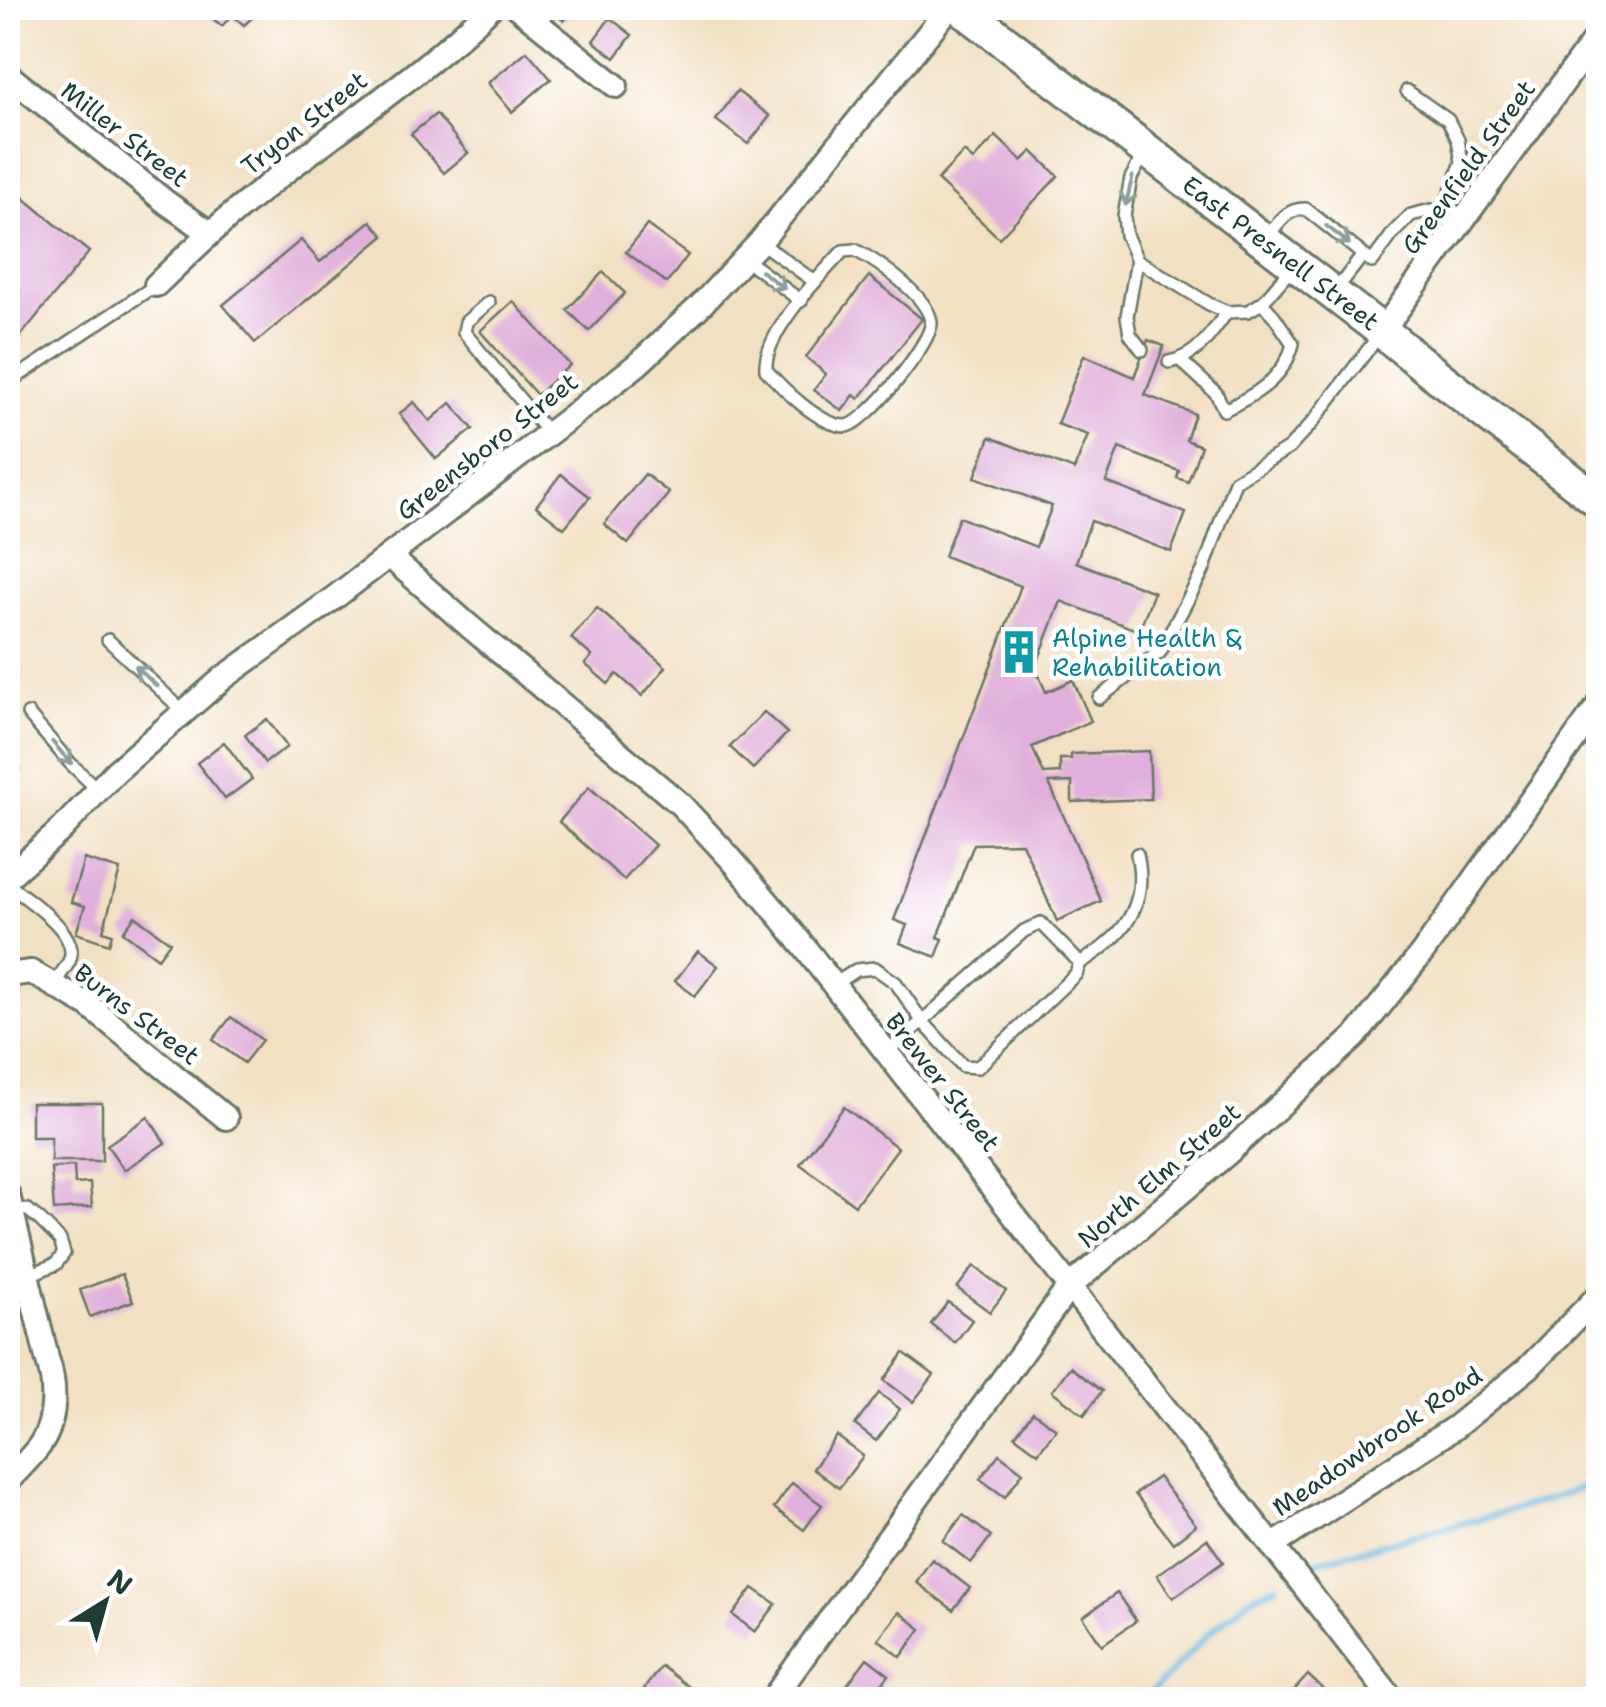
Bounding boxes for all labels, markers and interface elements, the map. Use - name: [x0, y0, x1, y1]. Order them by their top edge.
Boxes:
- street label: Tryon Street: [234, 63, 374, 183]
- street label: Miller Street: [54, 73, 196, 195]
- street label: Greenfield Street: [1393, 73, 1543, 261]
- street label: East Presnell Street: [1176, 168, 1386, 338]
- one-way arrow: [1119, 174, 1137, 206]
- one-way arrow: [1325, 224, 1351, 246]
- one-way arrow: [759, 269, 786, 290]
- street label: Greensboro Street: [389, 364, 585, 528]
- place label: Alpine Health & Rehabilitation: [1052, 621, 1241, 684]
- building icon: Alpine Health & Rehabilitation: [995, 628, 1043, 676]
- one-way arrow: [135, 664, 159, 688]
- one-way arrow: [50, 740, 73, 765]
- street label: Burns Street: [67, 955, 207, 1073]
- street label: Brewer Street: [878, 1005, 1008, 1159]
- street label: North Elm Street: [1070, 1095, 1248, 1255]
- street label: Meadowbrook Road: [1265, 1358, 1489, 1524]
- north arrow: [55, 1552, 155, 1652]
- text: N: [100, 1560, 140, 1604]

